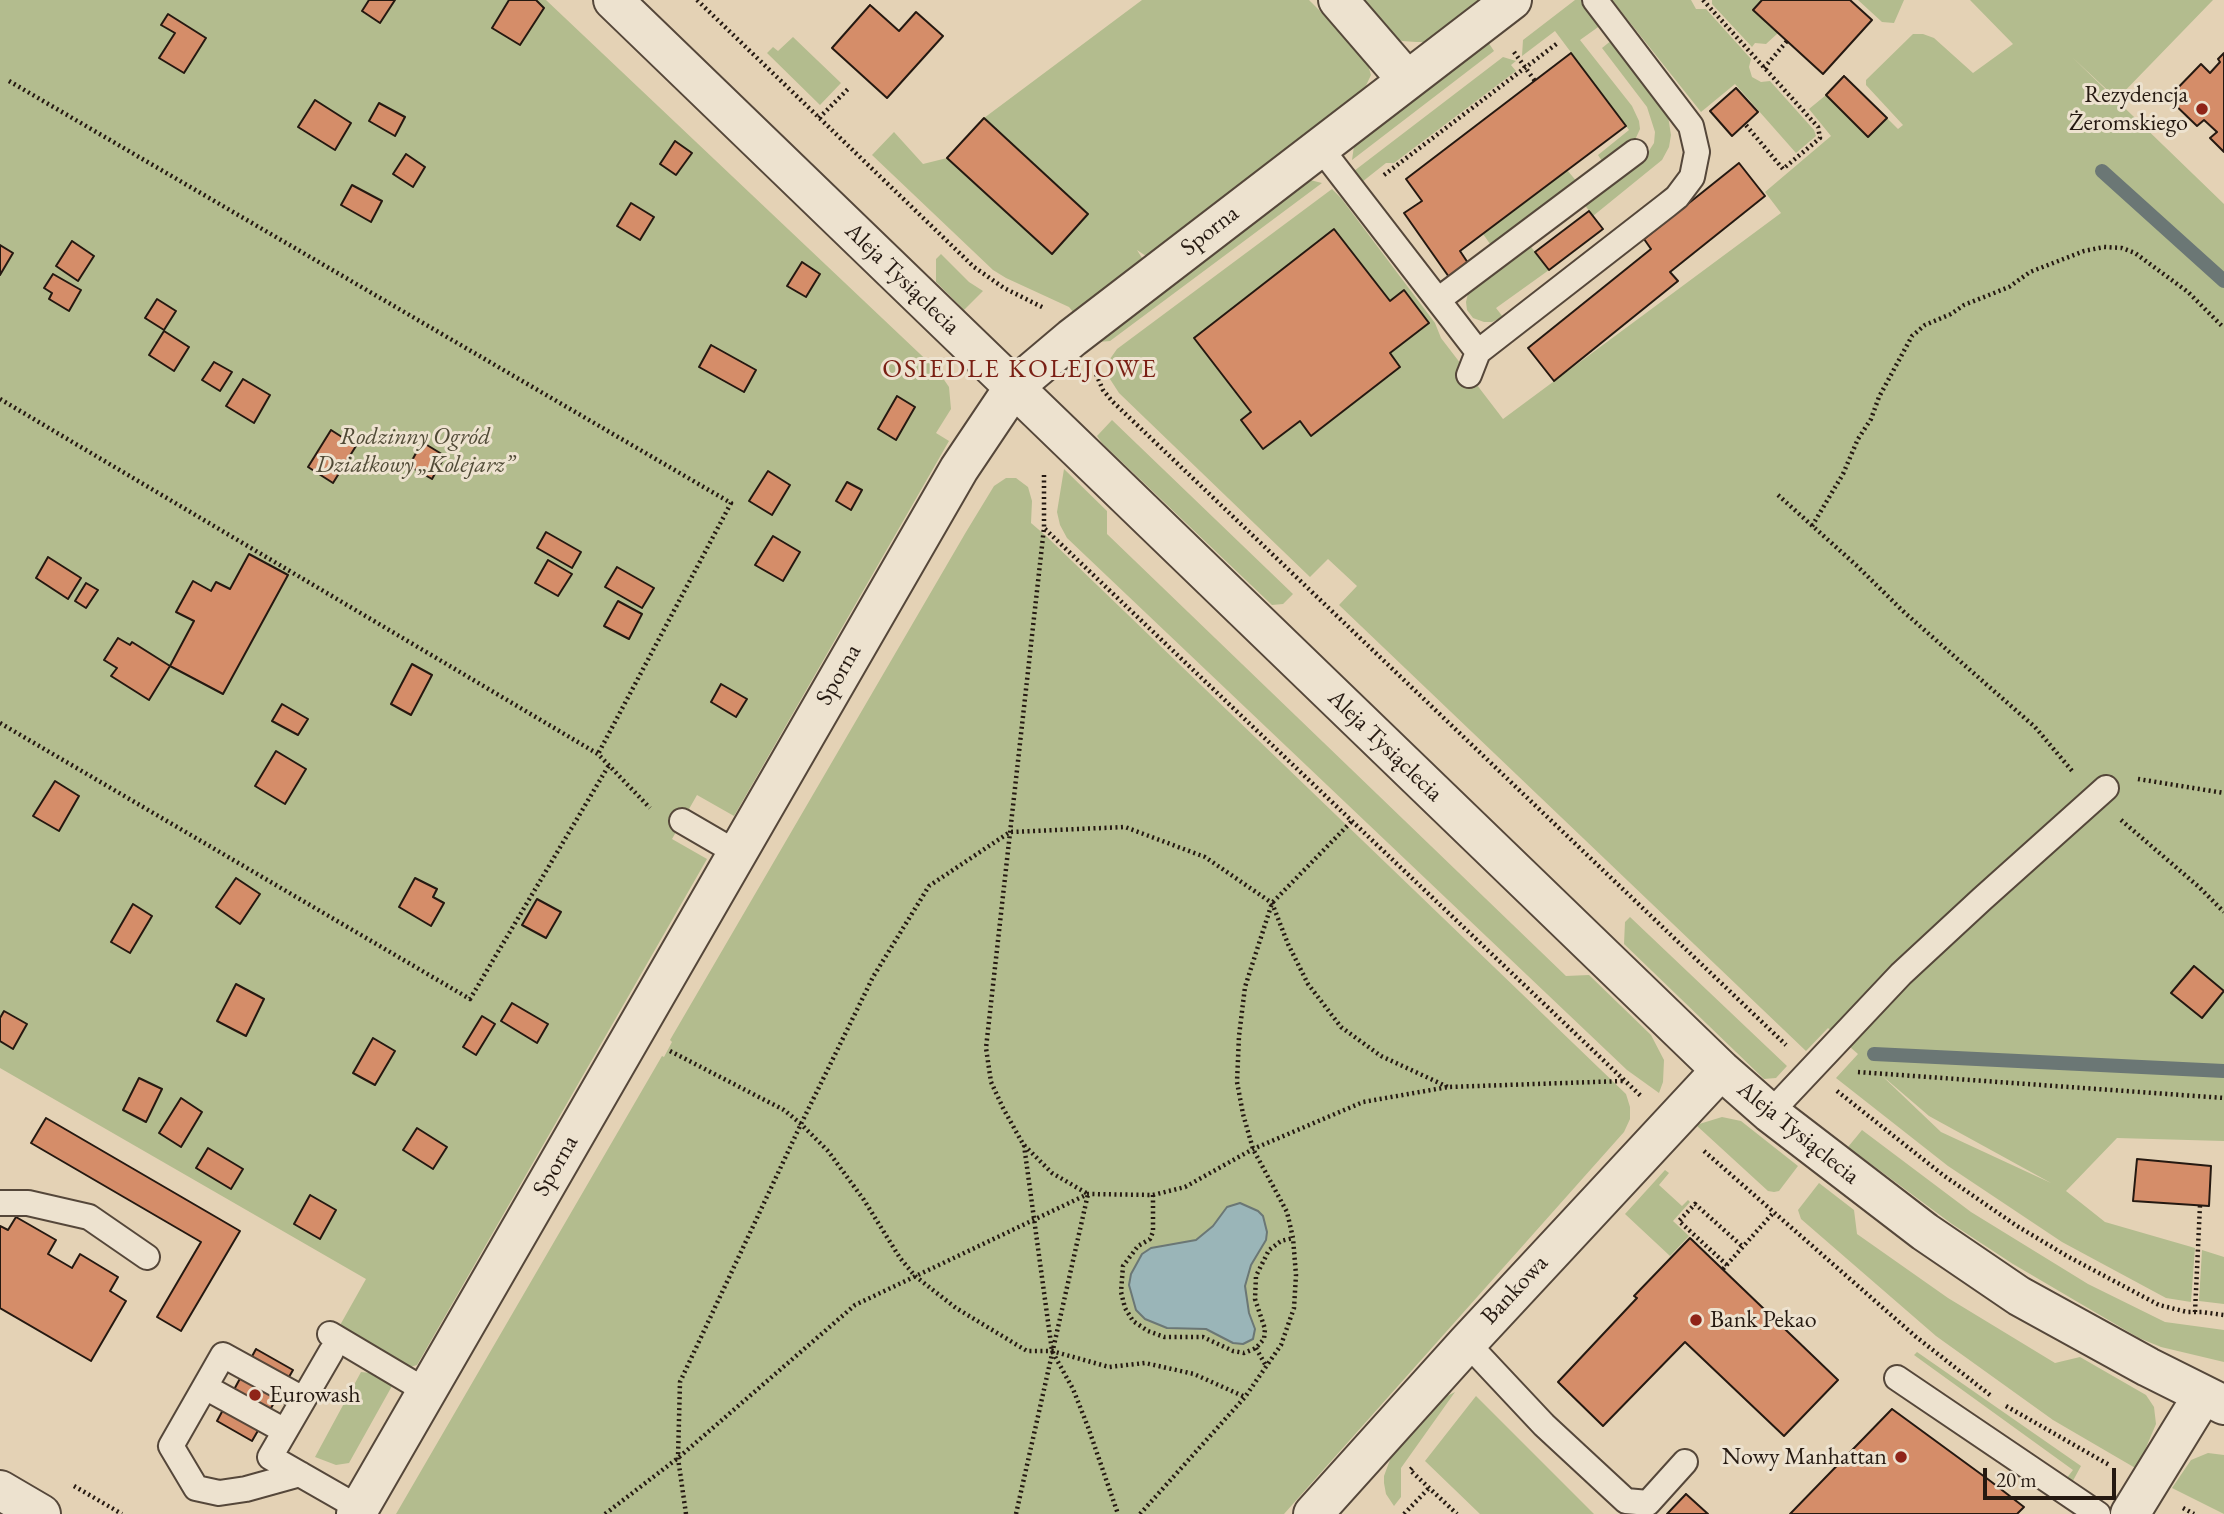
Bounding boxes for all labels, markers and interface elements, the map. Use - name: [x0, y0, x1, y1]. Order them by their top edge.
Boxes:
- place label: Rezydencja Żeromskiego: [2069, 81, 2188, 137]
- marker: Rezydencja Żeromskiego: [2194, 101, 2210, 117]
- street label: Sporna: [1175, 199, 1245, 263]
- street label: Aleja Tysiąclecia: [838, 217, 966, 341]
- district label: OSIEDLE KOLEJOWE: [884, 354, 1156, 386]
- park label: Rodzinny Ogród Działkowy „Kolejarz”: [316, 423, 514, 479]
- street label: Sporna: [810, 639, 868, 711]
- street label: Aleja Tysiąclecia: [1321, 684, 1449, 808]
- street label: Aleja Tysiąclecia: [1731, 1075, 1865, 1191]
- street label: Sporna: [527, 1130, 585, 1202]
- street label: Bankowa: [1476, 1249, 1554, 1331]
- place label: Bank Pekao: [1710, 1306, 1817, 1334]
- marker: Bank Pekao: [1688, 1312, 1704, 1328]
- place label: Eurowash: [269, 1381, 360, 1409]
- marker: Eurowash: [247, 1387, 263, 1403]
- place label: Nowy Manhattan: [1722, 1443, 1887, 1471]
- marker: Nowy Manhattan: [1893, 1449, 1909, 1465]
- scale bar: [1986, 1454, 2119, 1498]
- text: 20 m: [1996, 1466, 2037, 1493]

